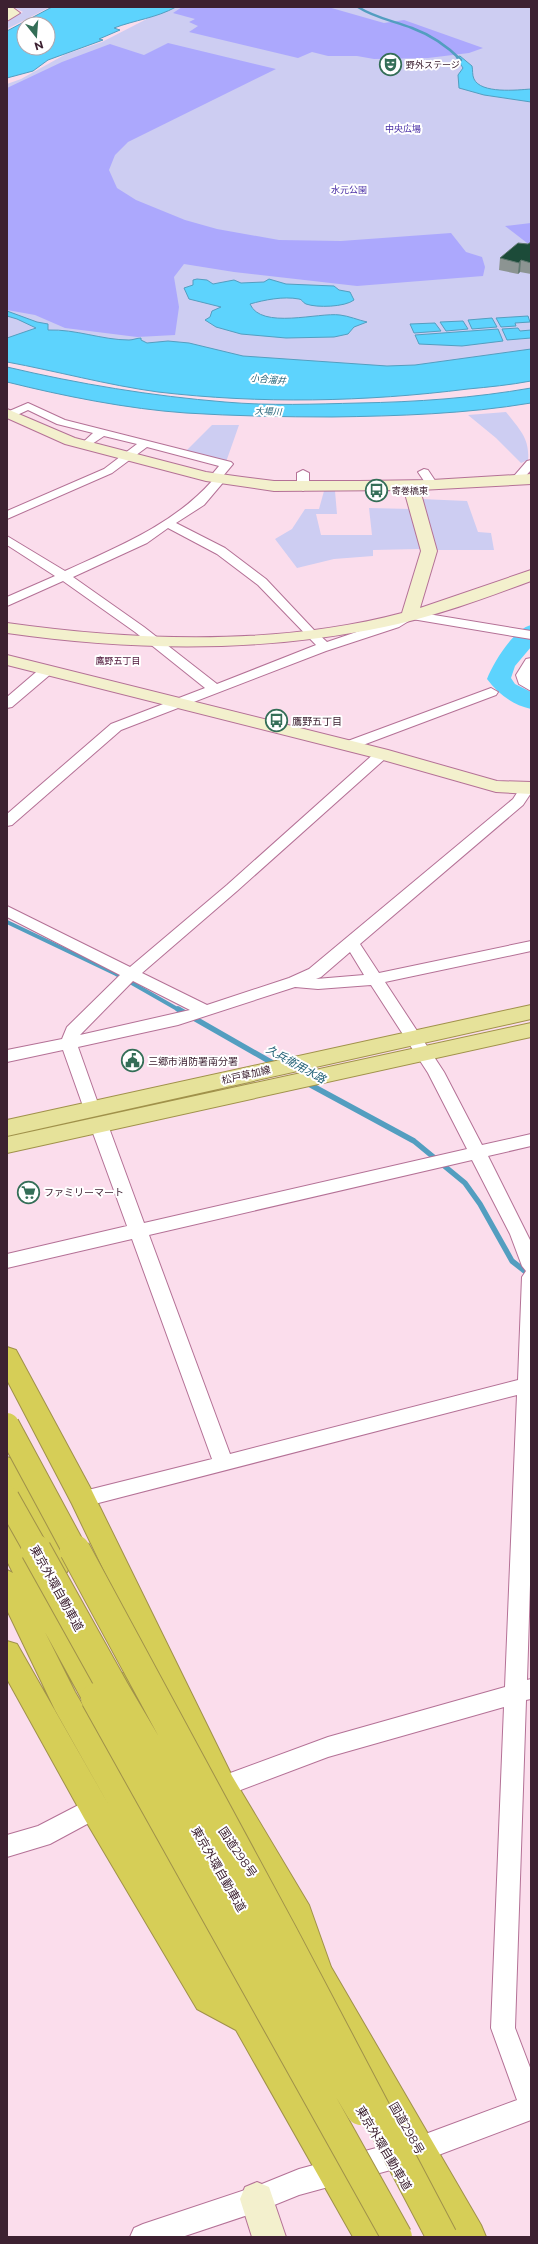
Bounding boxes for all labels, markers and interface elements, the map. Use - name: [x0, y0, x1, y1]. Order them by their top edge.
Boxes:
- north arrow: [16, 16, 56, 56]
- text: N: [33, 38, 45, 54]
- theatre icon: 野外ステージ: [378, 51, 404, 77]
- place label: 野外ステージ: [406, 59, 460, 70]
- park label: 中央広場: [385, 123, 421, 134]
- park label: 水元公園: [331, 184, 367, 195]
- water label: 小合溜井: [250, 372, 287, 386]
- water label: 大場川: [254, 405, 283, 417]
- bus stop icon: 寄巻橋東: [363, 477, 389, 503]
- place label: 寄巻橋東: [392, 485, 428, 496]
- district label: 鷹野五丁目: [95, 655, 141, 666]
- bus stop icon: 鷹野五丁目: [263, 708, 289, 734]
- place label: 鷹野五丁目: [292, 715, 342, 728]
- water label: 久兵衛用水路: [264, 1042, 329, 1087]
- public building icon: 三郷市消防署南分署: [119, 1048, 145, 1074]
- place label: 三郷市消防署南分署: [148, 1055, 238, 1068]
- street label: 松戸草加線: [220, 1063, 272, 1087]
- supermarket icon: ファミリーマート: [15, 1179, 41, 1205]
- place label: ファミリーマート: [44, 1186, 124, 1199]
- street label: 東京外環自動車道: [27, 1542, 87, 1634]
- street label: 東京外環自動車道: [189, 1824, 249, 1914]
- street label: 国道298号: [216, 1824, 260, 1880]
- street label: 国道298号: [386, 2099, 428, 2157]
- street label: 東京外環自動車道: [353, 2103, 415, 2193]

